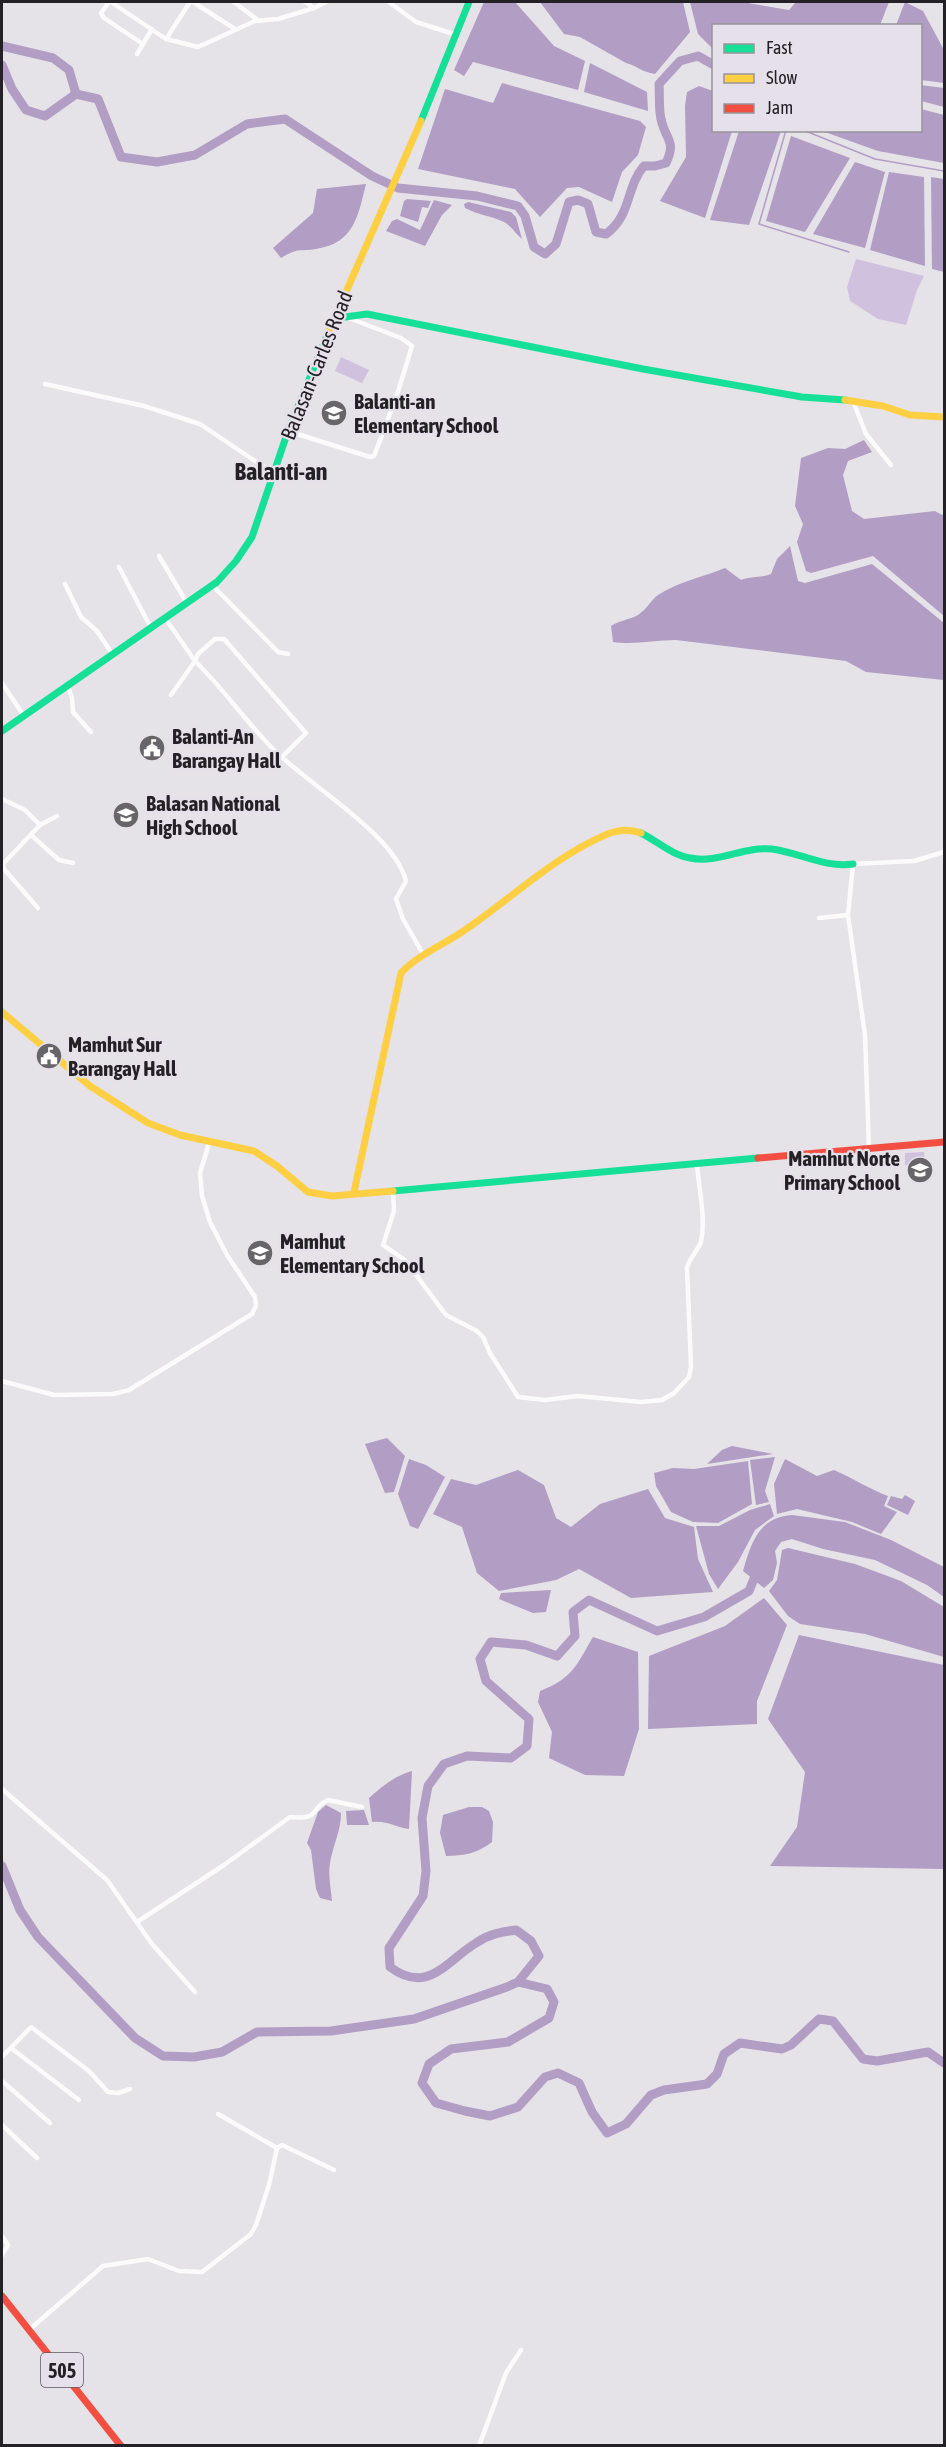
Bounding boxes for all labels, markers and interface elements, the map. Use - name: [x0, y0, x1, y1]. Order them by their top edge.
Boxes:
- legend: [712, 24, 922, 132]
- text: Fast: [766, 37, 793, 58]
- text: Slow: [766, 67, 797, 88]
- text: Jam: [766, 97, 793, 118]
- street label: Balasan-Carles Road: [275, 287, 357, 443]
- place label: Balanti-an Elementary School: [354, 389, 499, 437]
- school or university icon: Balanti-an Elementary School: [319, 398, 349, 428]
- district label: Balanti-an: [235, 458, 327, 485]
- place label: Balanti-An Barangay Hall: [172, 724, 281, 772]
- public building icon: Balanti-An Barangay Hall: [137, 733, 167, 763]
- place label: Balasan National High School: [146, 791, 280, 839]
- school or university icon: Balasan National High School: [111, 800, 141, 830]
- place label: Mamhut Sur Barangay Hall: [68, 1032, 177, 1080]
- public building icon: Mamhut Sur Barangay Hall: [34, 1041, 64, 1071]
- place label: Mamhut Norte Primary School: [784, 1146, 900, 1194]
- school or university icon: Mamhut Norte Primary School: [905, 1155, 935, 1185]
- place label: Mamhut Elementary School: [280, 1229, 425, 1277]
- school or university icon: Mamhut Elementary School: [245, 1238, 275, 1268]
- road number: 505: [41, 2353, 83, 2387]

